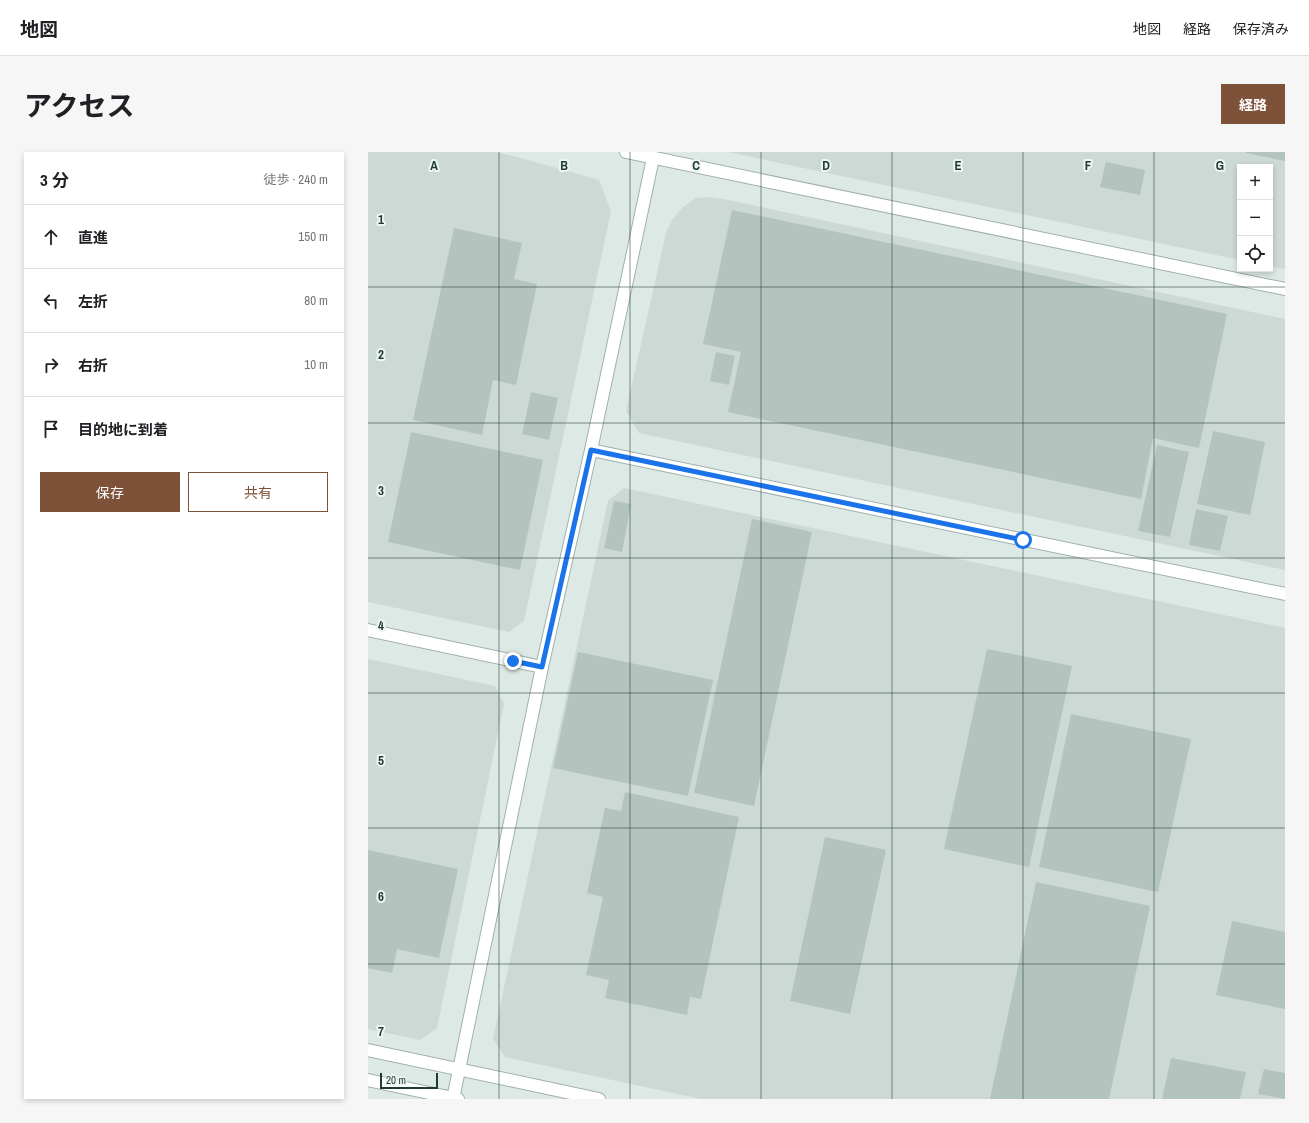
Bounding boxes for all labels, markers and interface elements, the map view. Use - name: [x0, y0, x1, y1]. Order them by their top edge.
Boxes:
- text: 地図: [20, 16, 58, 42]
- text: 地図: [1133, 20, 1161, 38]
- text: 経路: [1183, 20, 1211, 38]
- text: 保存済み: [1233, 20, 1289, 38]
- button: 経路: [1221, 84, 1285, 124]
- text: アクセス: [24, 87, 135, 125]
- text: A: [430, 157, 438, 174]
- text: B: [560, 157, 568, 174]
- text: C: [692, 157, 700, 174]
- text: D: [822, 157, 830, 174]
- text: E: [954, 157, 962, 174]
- text: F: [1085, 157, 1092, 174]
- text: G: [1216, 157, 1224, 174]
- map controls: [1237, 164, 1273, 272]
- button: +: [1237, 164, 1273, 200]
- text: 3 分: [40, 168, 69, 191]
- text: 徒歩 · 240 m: [263, 171, 328, 188]
- button: −: [1237, 200, 1273, 236]
- text: 1: [378, 211, 384, 228]
- icon: ahead: [40, 226, 62, 248]
- text: 直進: [78, 227, 108, 248]
- text: 150 m: [298, 228, 328, 245]
- button: locate: [1237, 236, 1273, 272]
- icon: left: [40, 290, 62, 312]
- text: 左折: [78, 291, 108, 312]
- text: 80 m: [304, 292, 328, 309]
- text: 2: [378, 346, 384, 363]
- icon: right: [40, 354, 62, 376]
- text: 右折: [78, 355, 108, 376]
- text: 10 m: [304, 356, 328, 373]
- icon: arrive: [40, 418, 62, 440]
- text: 目的地に到着: [78, 419, 168, 440]
- button: 保存: [40, 472, 180, 512]
- button: 共有: [188, 472, 328, 512]
- text: 3: [378, 482, 384, 499]
- route start: [1014, 531, 1032, 549]
- text: 4: [378, 617, 384, 634]
- route end: [504, 652, 522, 670]
- text: 5: [378, 752, 384, 769]
- text: 6: [378, 888, 384, 905]
- text: 7: [378, 1023, 384, 1040]
- scale bar: [380, 1071, 438, 1090]
- text: 20 m: [386, 1073, 406, 1087]

